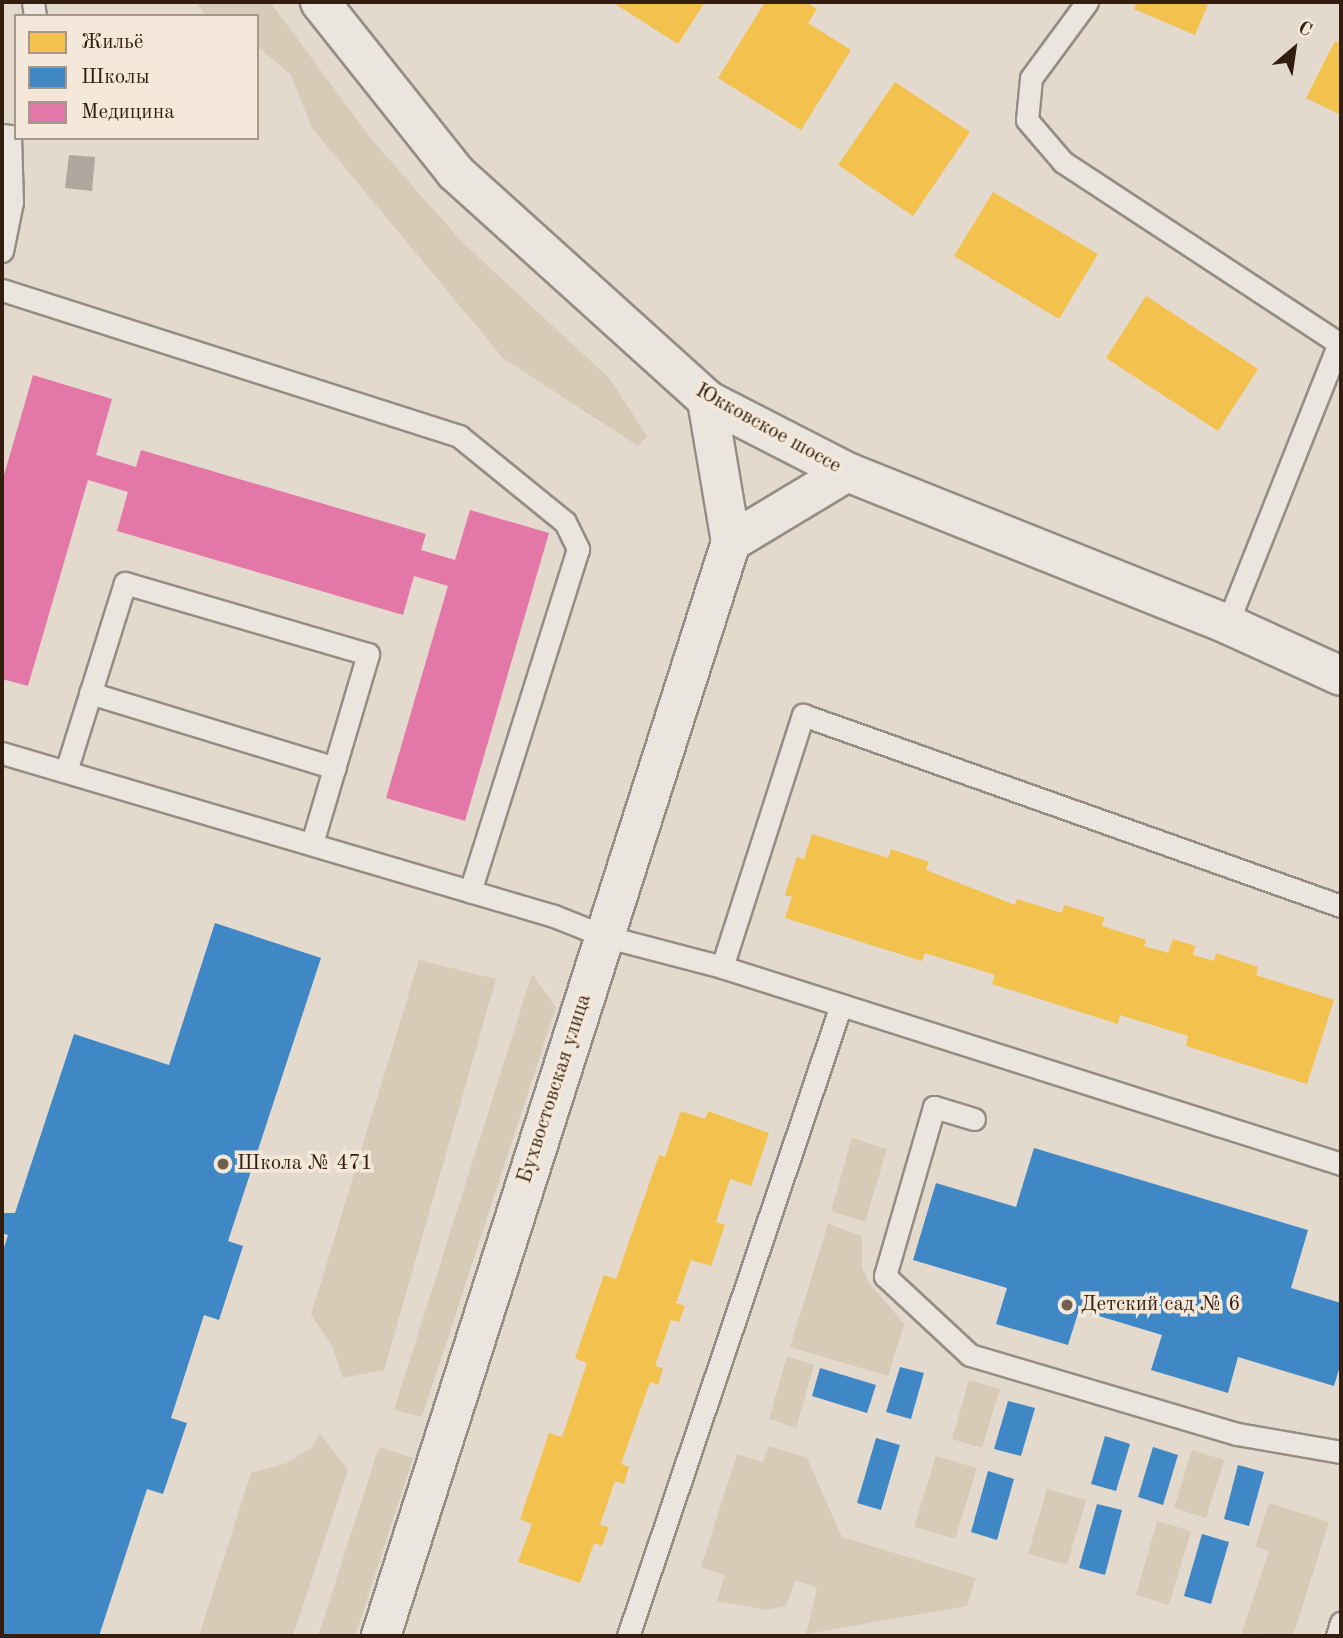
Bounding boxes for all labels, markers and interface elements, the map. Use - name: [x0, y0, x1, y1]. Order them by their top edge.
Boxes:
- legend: [14, 14, 259, 140]
- north arrow: [1259, 14, 1329, 84]
- text: С: [1294, 19, 1315, 42]
- text: Жильё: [81, 32, 144, 53]
- text: Школы: [81, 67, 150, 88]
- text: Медицина: [81, 102, 175, 123]
- street label: Юкковское шоссе: [691, 379, 845, 479]
- street label: Бухвостовская улица: [512, 991, 598, 1187]
- place label: Школа № 471: [237, 1151, 373, 1177]
- marker: Школа № 471: [215, 1156, 231, 1172]
- place label: Детский сад № 6: [1081, 1292, 1240, 1318]
- marker: Детский сад № 6: [1059, 1297, 1075, 1313]

